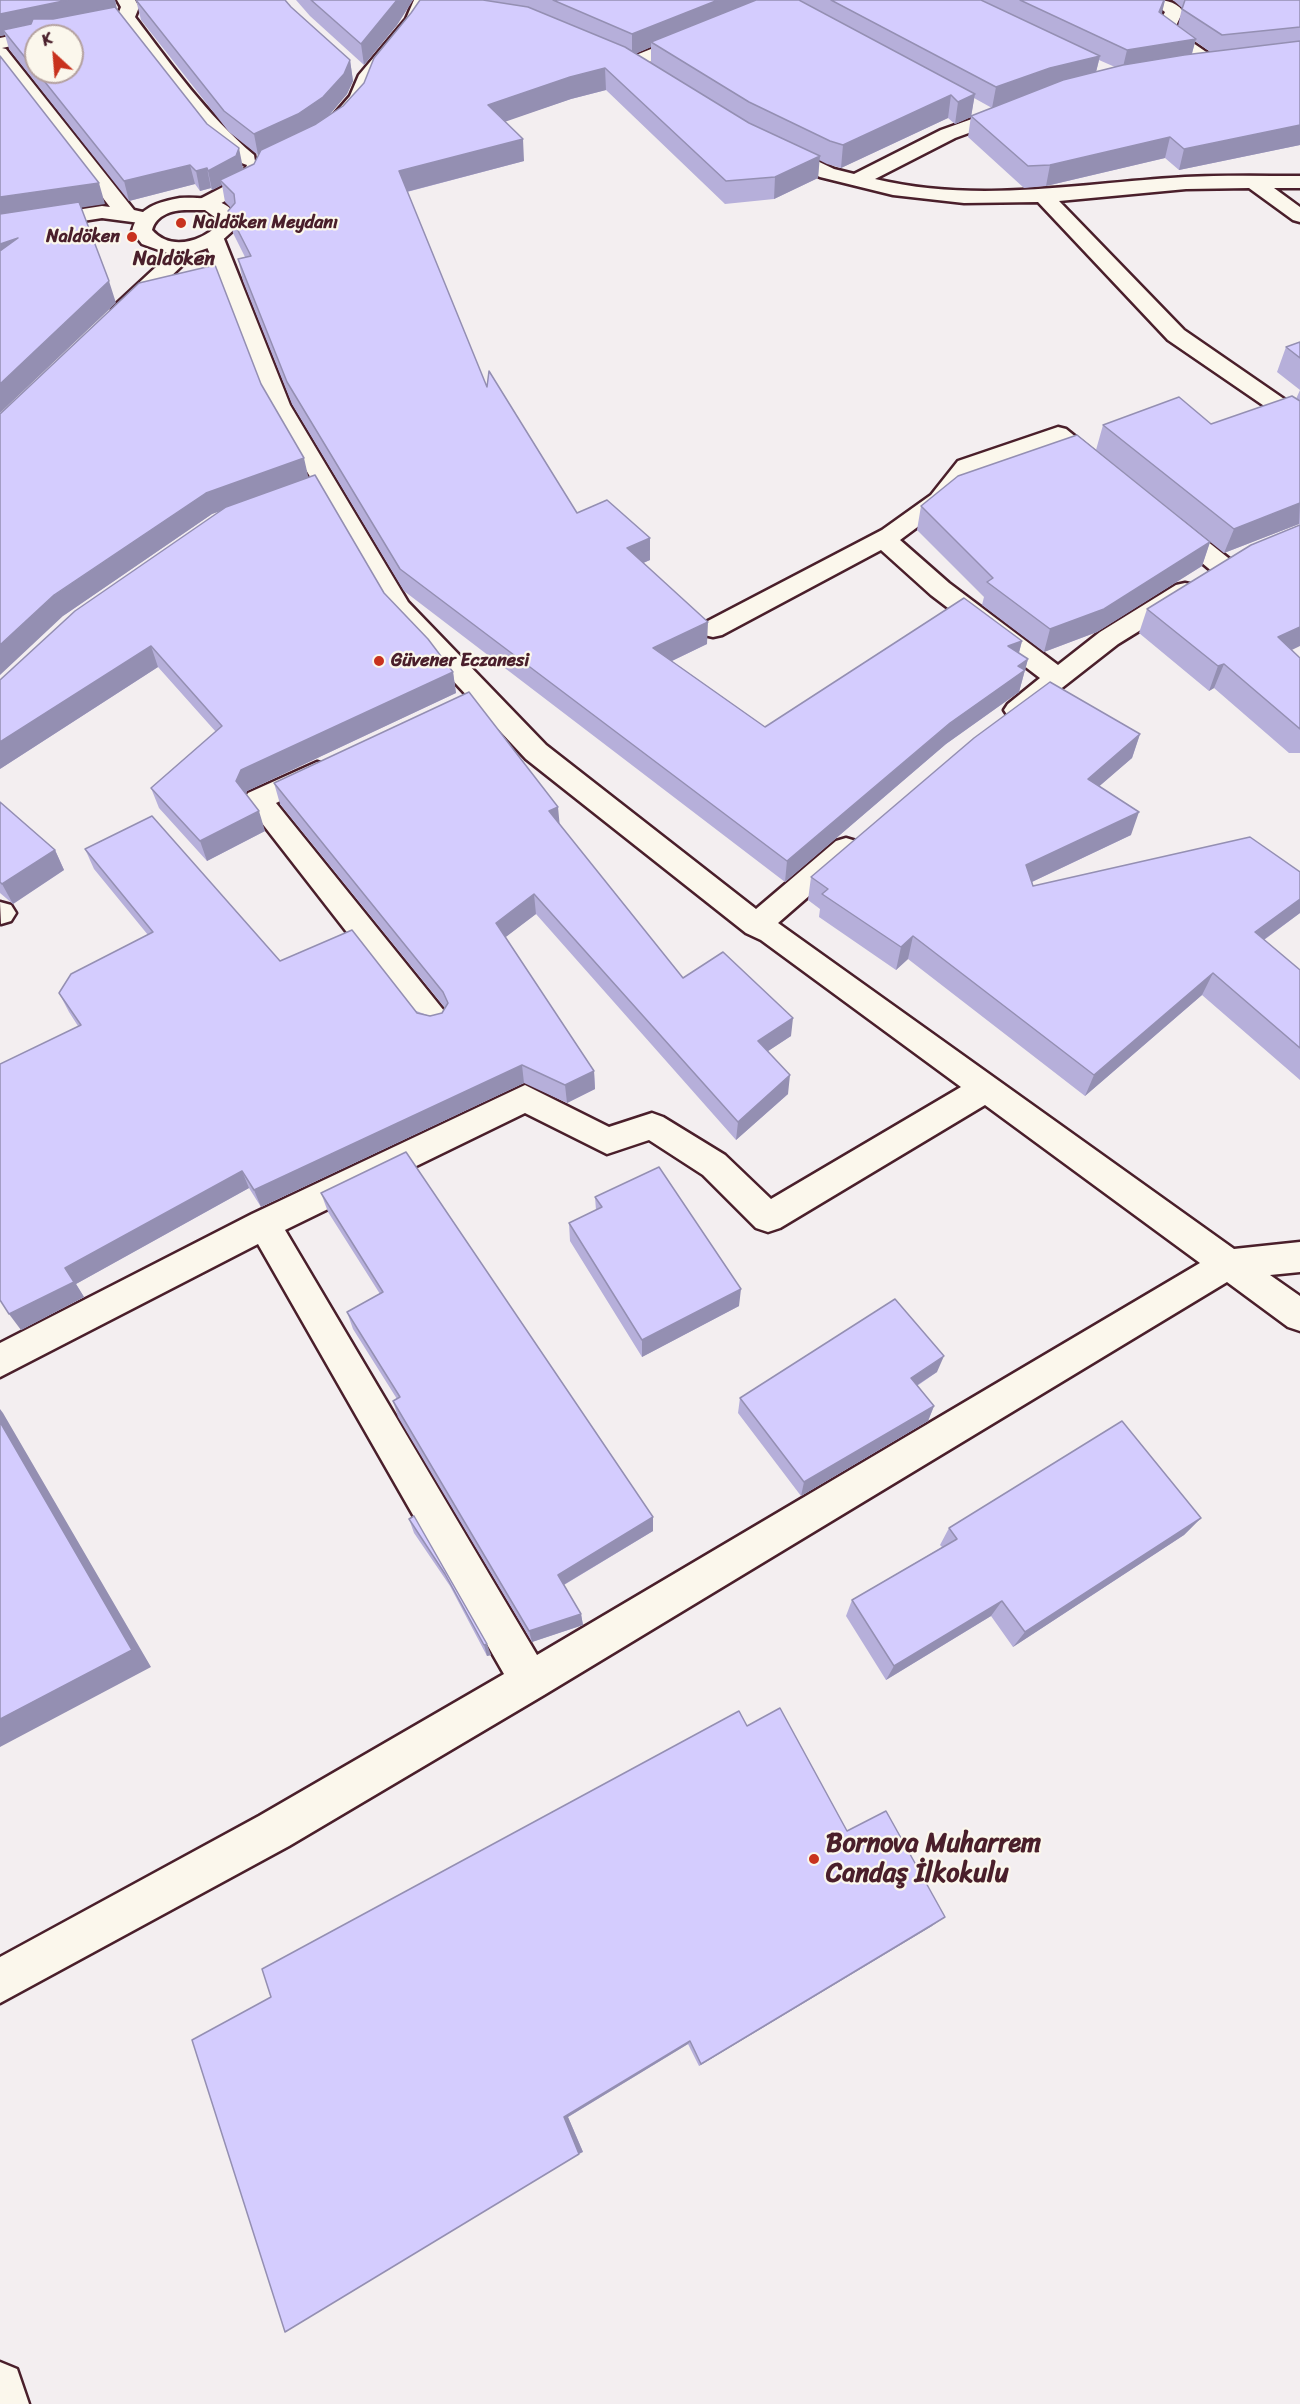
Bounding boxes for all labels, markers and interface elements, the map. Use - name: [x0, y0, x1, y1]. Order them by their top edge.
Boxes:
- north arrow: [24, 24, 84, 84]
- text: K: [36, 24, 57, 54]
- place label: Naldöken Meydanı: [193, 212, 338, 234]
- marker: Naldöken Meydanı: [174, 216, 188, 230]
- place label: Naldöken: [46, 226, 120, 248]
- marker: Naldöken: [125, 230, 139, 244]
- district label: Naldöken: [133, 248, 215, 272]
- place label: Güvener Eczanesi: [391, 650, 529, 672]
- marker: Güvener Eczanesi: [372, 654, 386, 668]
- place label: Bornova Muharrem Candaş İlkokulu: [826, 1828, 1041, 1889]
- marker: Bornova Muharrem Candaş İlkokulu: [807, 1852, 821, 1866]

